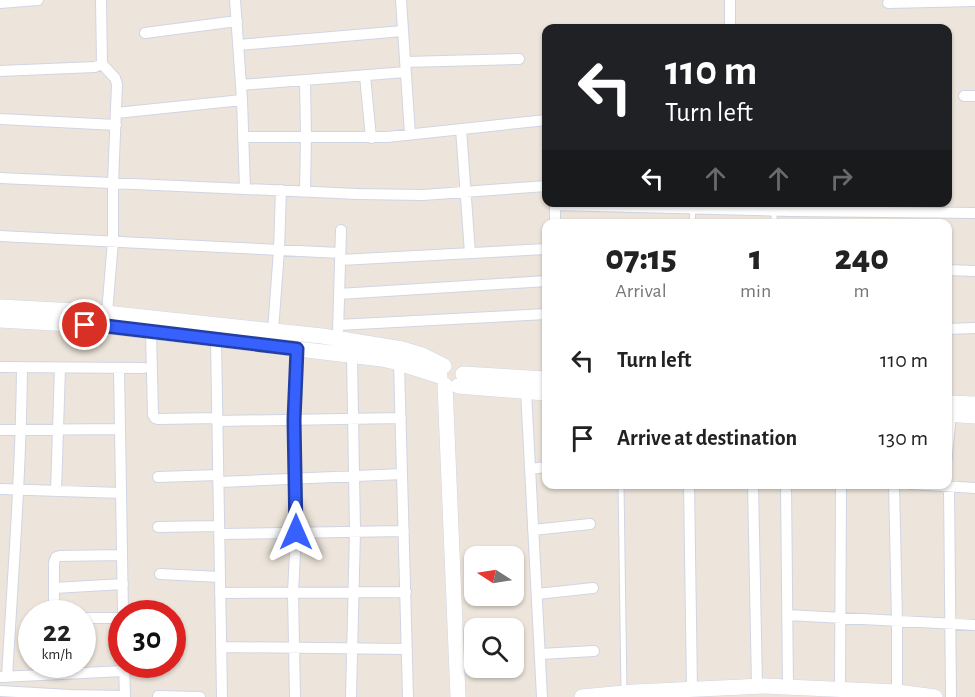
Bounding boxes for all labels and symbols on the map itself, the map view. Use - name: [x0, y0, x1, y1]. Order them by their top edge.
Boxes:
- pin: [59, 299, 110, 350]
- position arrow: [264, 500, 328, 564]
- north arrow: [464, 546, 524, 606]
- speed limit sign: 30: [108, 600, 186, 678]

